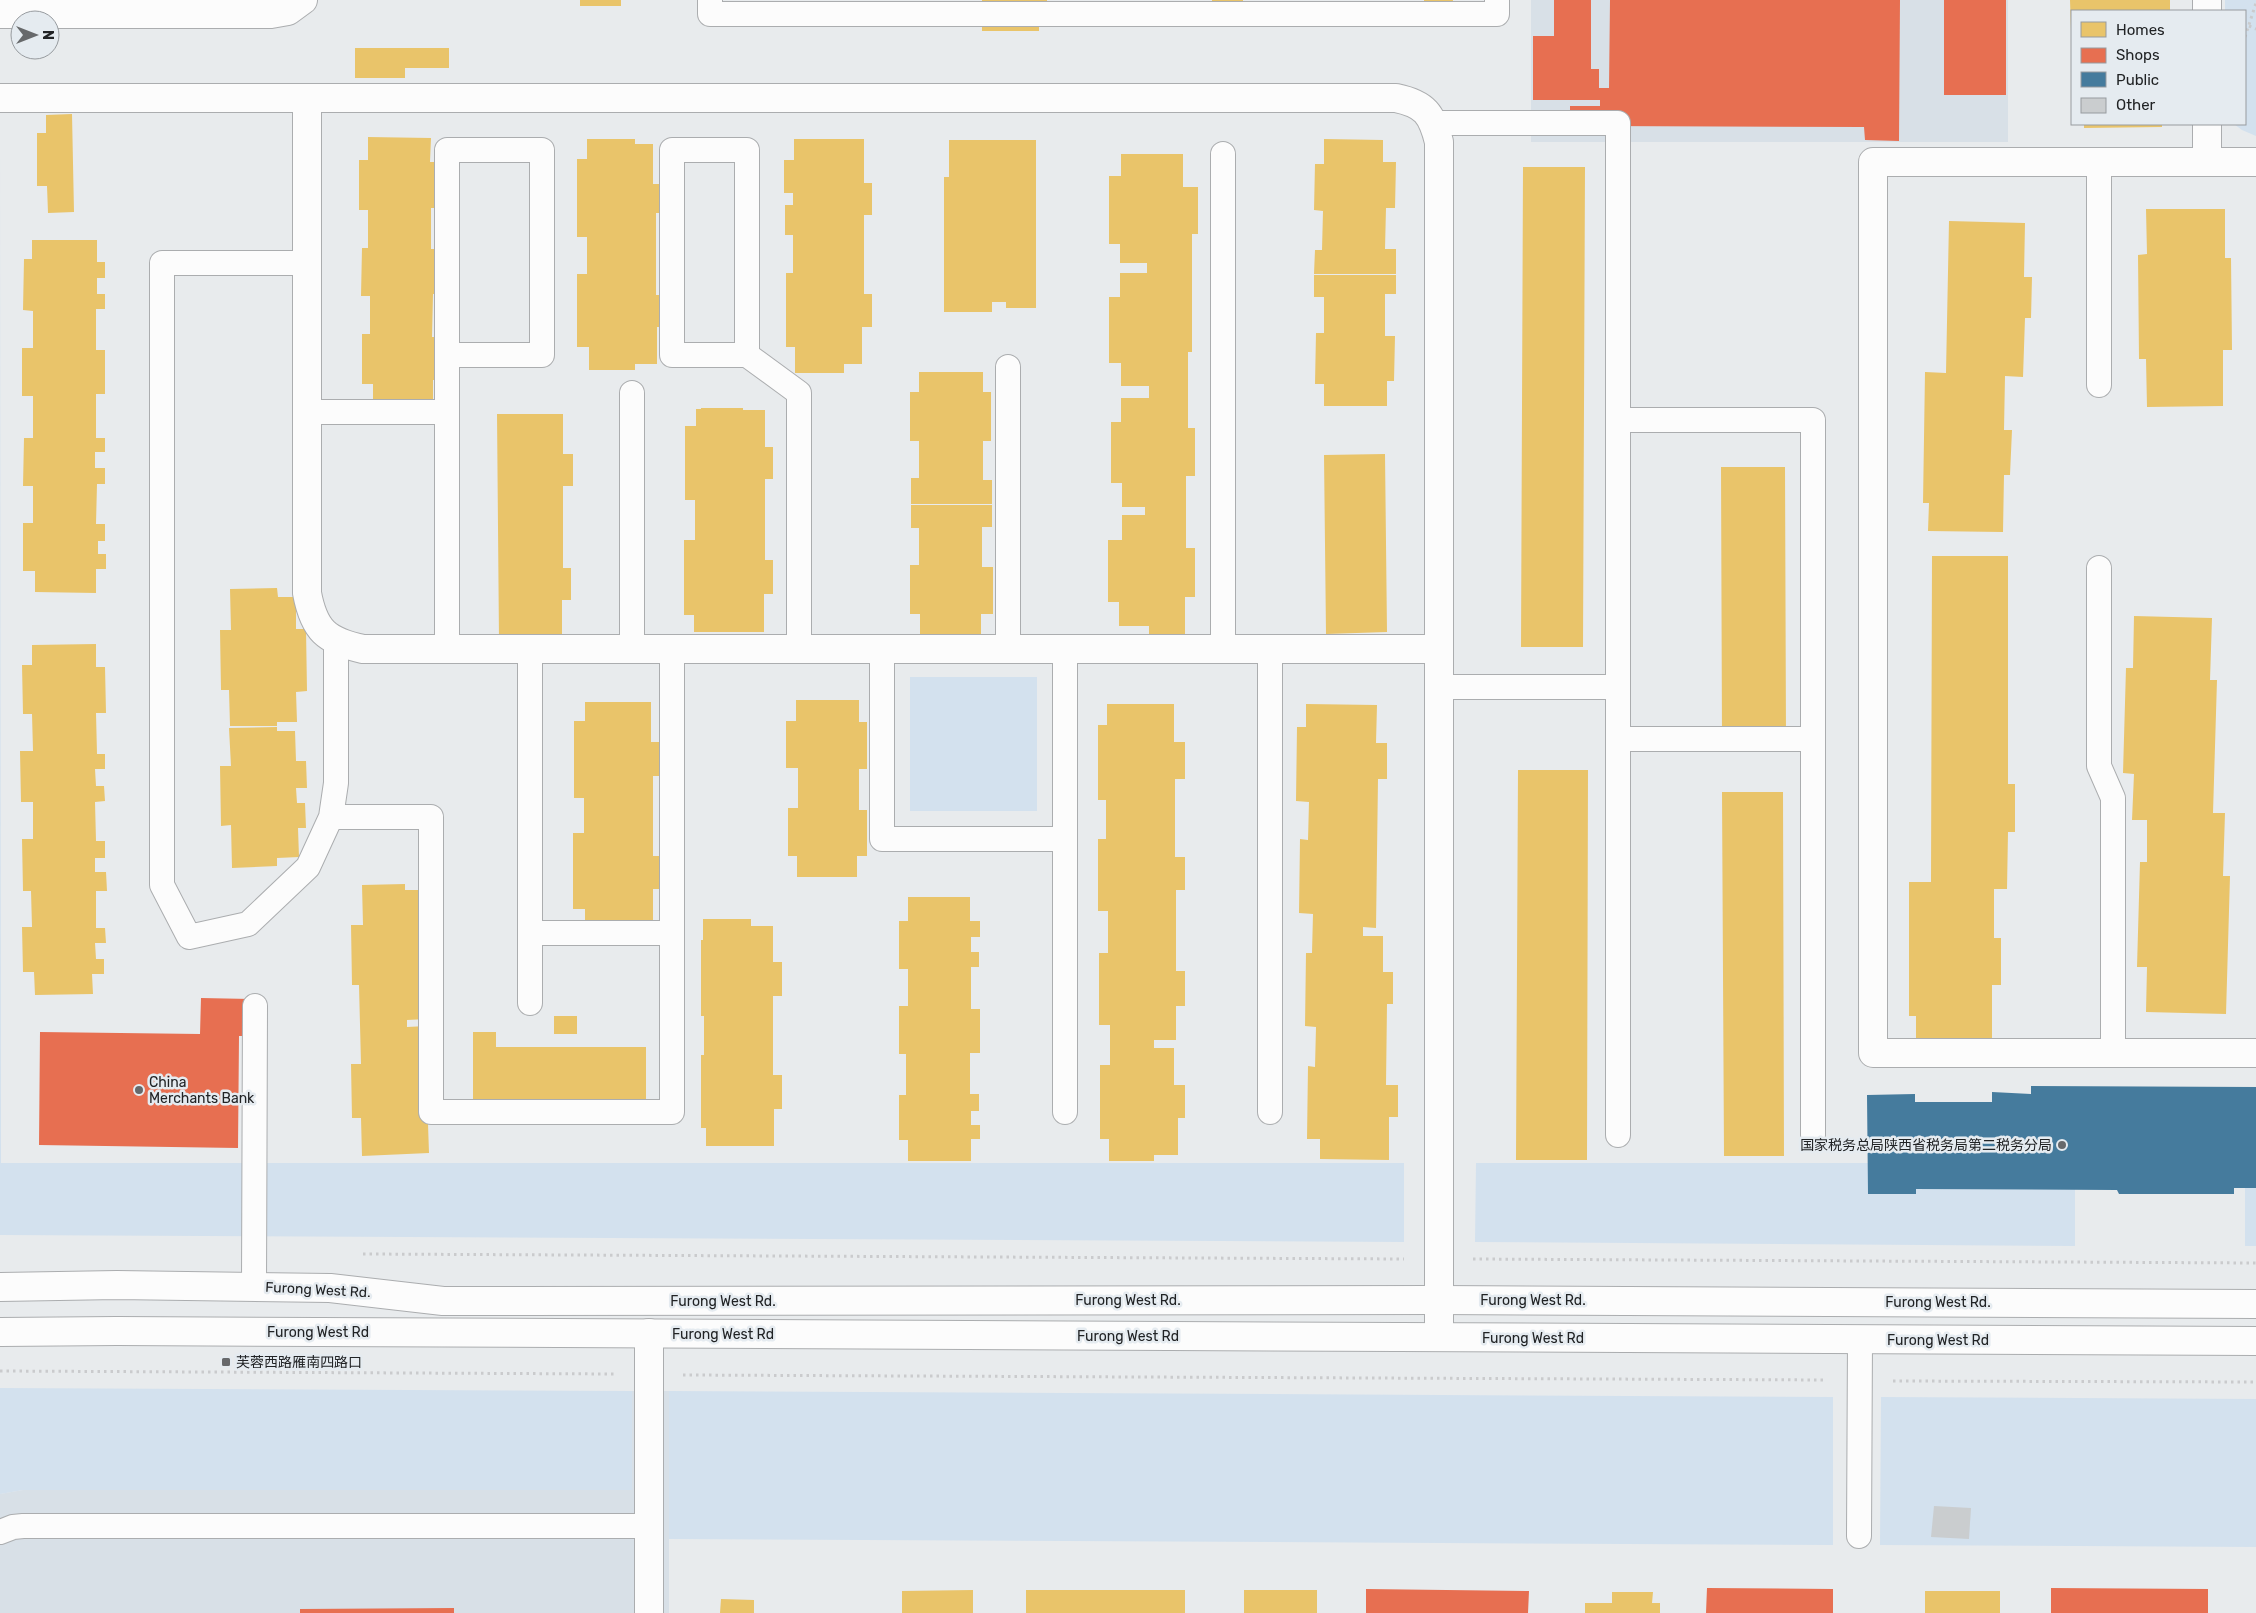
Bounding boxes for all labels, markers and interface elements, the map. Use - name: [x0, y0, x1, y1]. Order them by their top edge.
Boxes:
- north arrow: [10, 10, 60, 60]
- legend: [2071, 10, 2246, 125]
- text: Homes: [2116, 21, 2165, 39]
- text: N: [39, 30, 56, 40]
- text: Shops: [2116, 46, 2160, 64]
- text: Public: [2116, 71, 2159, 89]
- text: Other: [2116, 96, 2156, 114]
- place label: China Merchants Bank: [149, 1074, 255, 1107]
- marker: China Merchants Bank: [133, 1084, 145, 1096]
- place label: 国家税务总局陕西省税务局第二税务分局: [1800, 1137, 2052, 1154]
- marker: 国家税务总局陕西省税务局第二税务分局: [2056, 1139, 2068, 1151]
- street label: Furong West Rd.: [265, 1279, 371, 1301]
- street label: Furong West Rd.: [1075, 1292, 1181, 1309]
- street label: Furong West Rd.: [1480, 1292, 1586, 1309]
- street label: Furong West Rd.: [670, 1293, 776, 1310]
- street label: Furong West Rd.: [1885, 1294, 1991, 1311]
- street label: Furong West Rd: [267, 1324, 369, 1341]
- street label: Furong West Rd: [672, 1326, 774, 1343]
- street label: Furong West Rd: [1077, 1328, 1179, 1345]
- street label: Furong West Rd: [1482, 1330, 1584, 1347]
- street label: Furong West Rd: [1887, 1332, 1989, 1349]
- place label: 芙蓉西路雁南四路口: [236, 1354, 362, 1371]
- marker: 芙蓉西路雁南四路口: [220, 1356, 232, 1368]

